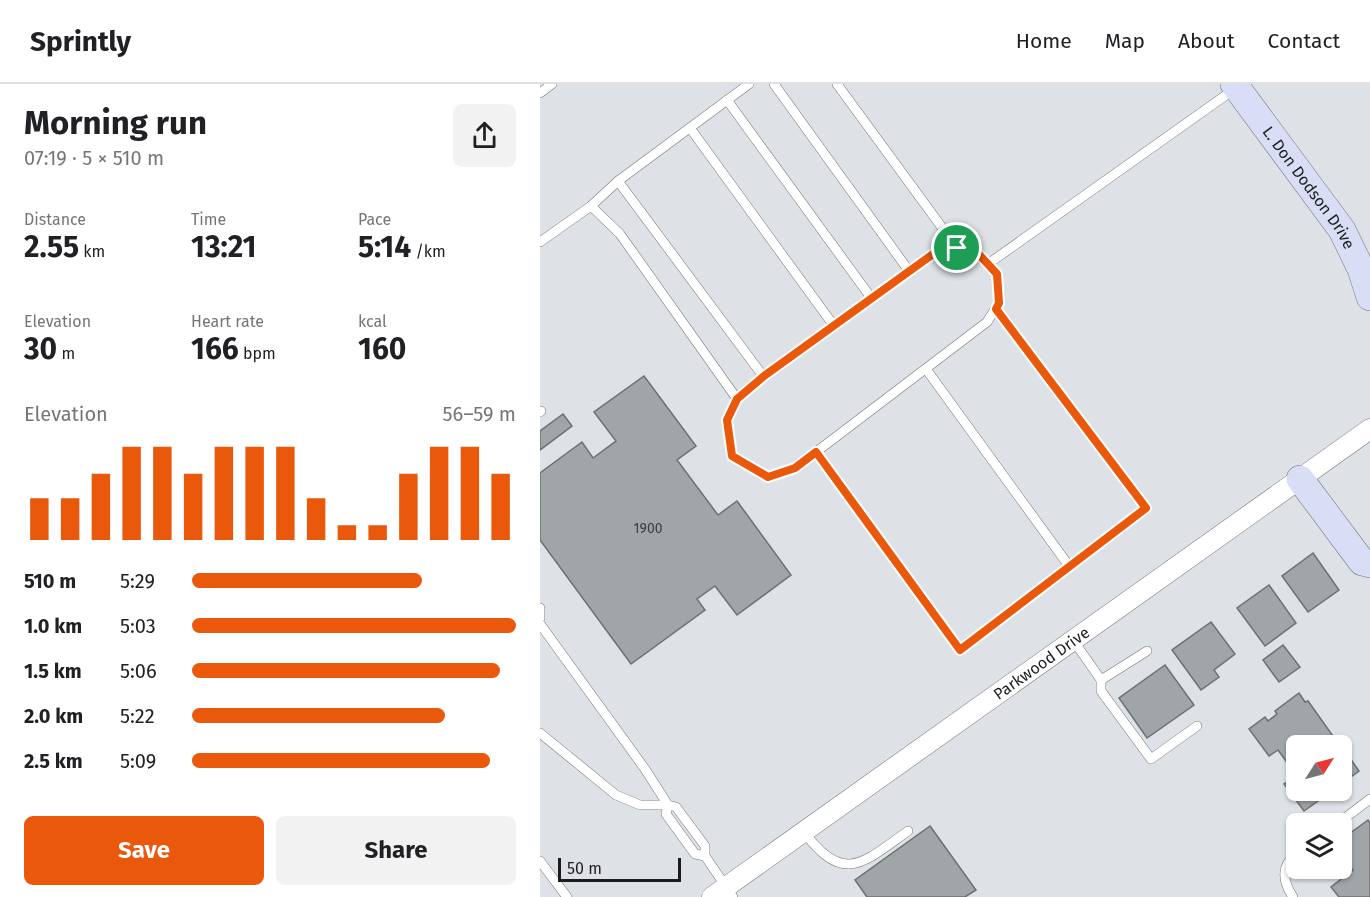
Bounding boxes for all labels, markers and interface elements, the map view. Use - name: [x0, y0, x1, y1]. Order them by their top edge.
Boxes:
- text: Sprintly: [30, 25, 131, 58]
- text: Home: [1016, 28, 1072, 54]
- text: Map: [1105, 28, 1145, 54]
- text: About: [1178, 28, 1235, 54]
- text: Contact: [1268, 28, 1340, 54]
- text: Morning run: [24, 103, 207, 143]
- button: share: [453, 104, 516, 167]
- street label: L. Don Dodson Drive: [1259, 122, 1359, 252]
- text: 07:19 · 5 × 510 m: [24, 146, 164, 170]
- text: Distance: [24, 210, 86, 229]
- text: Time: [191, 210, 226, 229]
- text: Pace: [358, 210, 391, 229]
- pin: [931, 222, 982, 273]
- text: 2.55: [24, 229, 79, 265]
- text: 13:21: [191, 229, 257, 265]
- text: 5:14: [358, 229, 411, 265]
- icon: arrive: [940, 231, 973, 264]
- text: km: [79, 242, 105, 261]
- text: /km: [411, 242, 446, 261]
- text: Elevation: [24, 312, 91, 331]
- text: Heart rate: [191, 312, 264, 331]
- text: kcal: [358, 312, 387, 331]
- text: 30: [24, 331, 57, 367]
- text: 166: [191, 331, 239, 367]
- text: 160: [358, 331, 406, 367]
- text: m: [57, 344, 75, 363]
- text: bpm: [239, 344, 276, 363]
- text: Elevation: [24, 402, 108, 426]
- text: 56–59 m: [442, 402, 516, 426]
- house number: 1900: [633, 520, 663, 537]
- text: 510 m: [24, 569, 76, 593]
- text: 5:29: [120, 569, 155, 593]
- text: 1.0 km: [24, 614, 82, 638]
- text: 5:03: [120, 614, 156, 638]
- street label: Parkwood Drive: [990, 622, 1093, 703]
- text: 1.5 km: [24, 659, 82, 683]
- text: 5:06: [120, 659, 157, 683]
- text: 2.0 km: [24, 704, 83, 728]
- text: 5:22: [120, 704, 155, 728]
- north arrow: [1286, 735, 1352, 801]
- map controls: [1286, 735, 1352, 879]
- text: 2.5 km: [24, 749, 83, 773]
- text: 5:09: [120, 749, 156, 773]
- button: layers: [1286, 813, 1352, 879]
- button: Save: [24, 816, 264, 885]
- button: Share: [276, 816, 516, 885]
- scale bar: [558, 855, 681, 882]
- text: 50 m: [567, 859, 602, 878]

